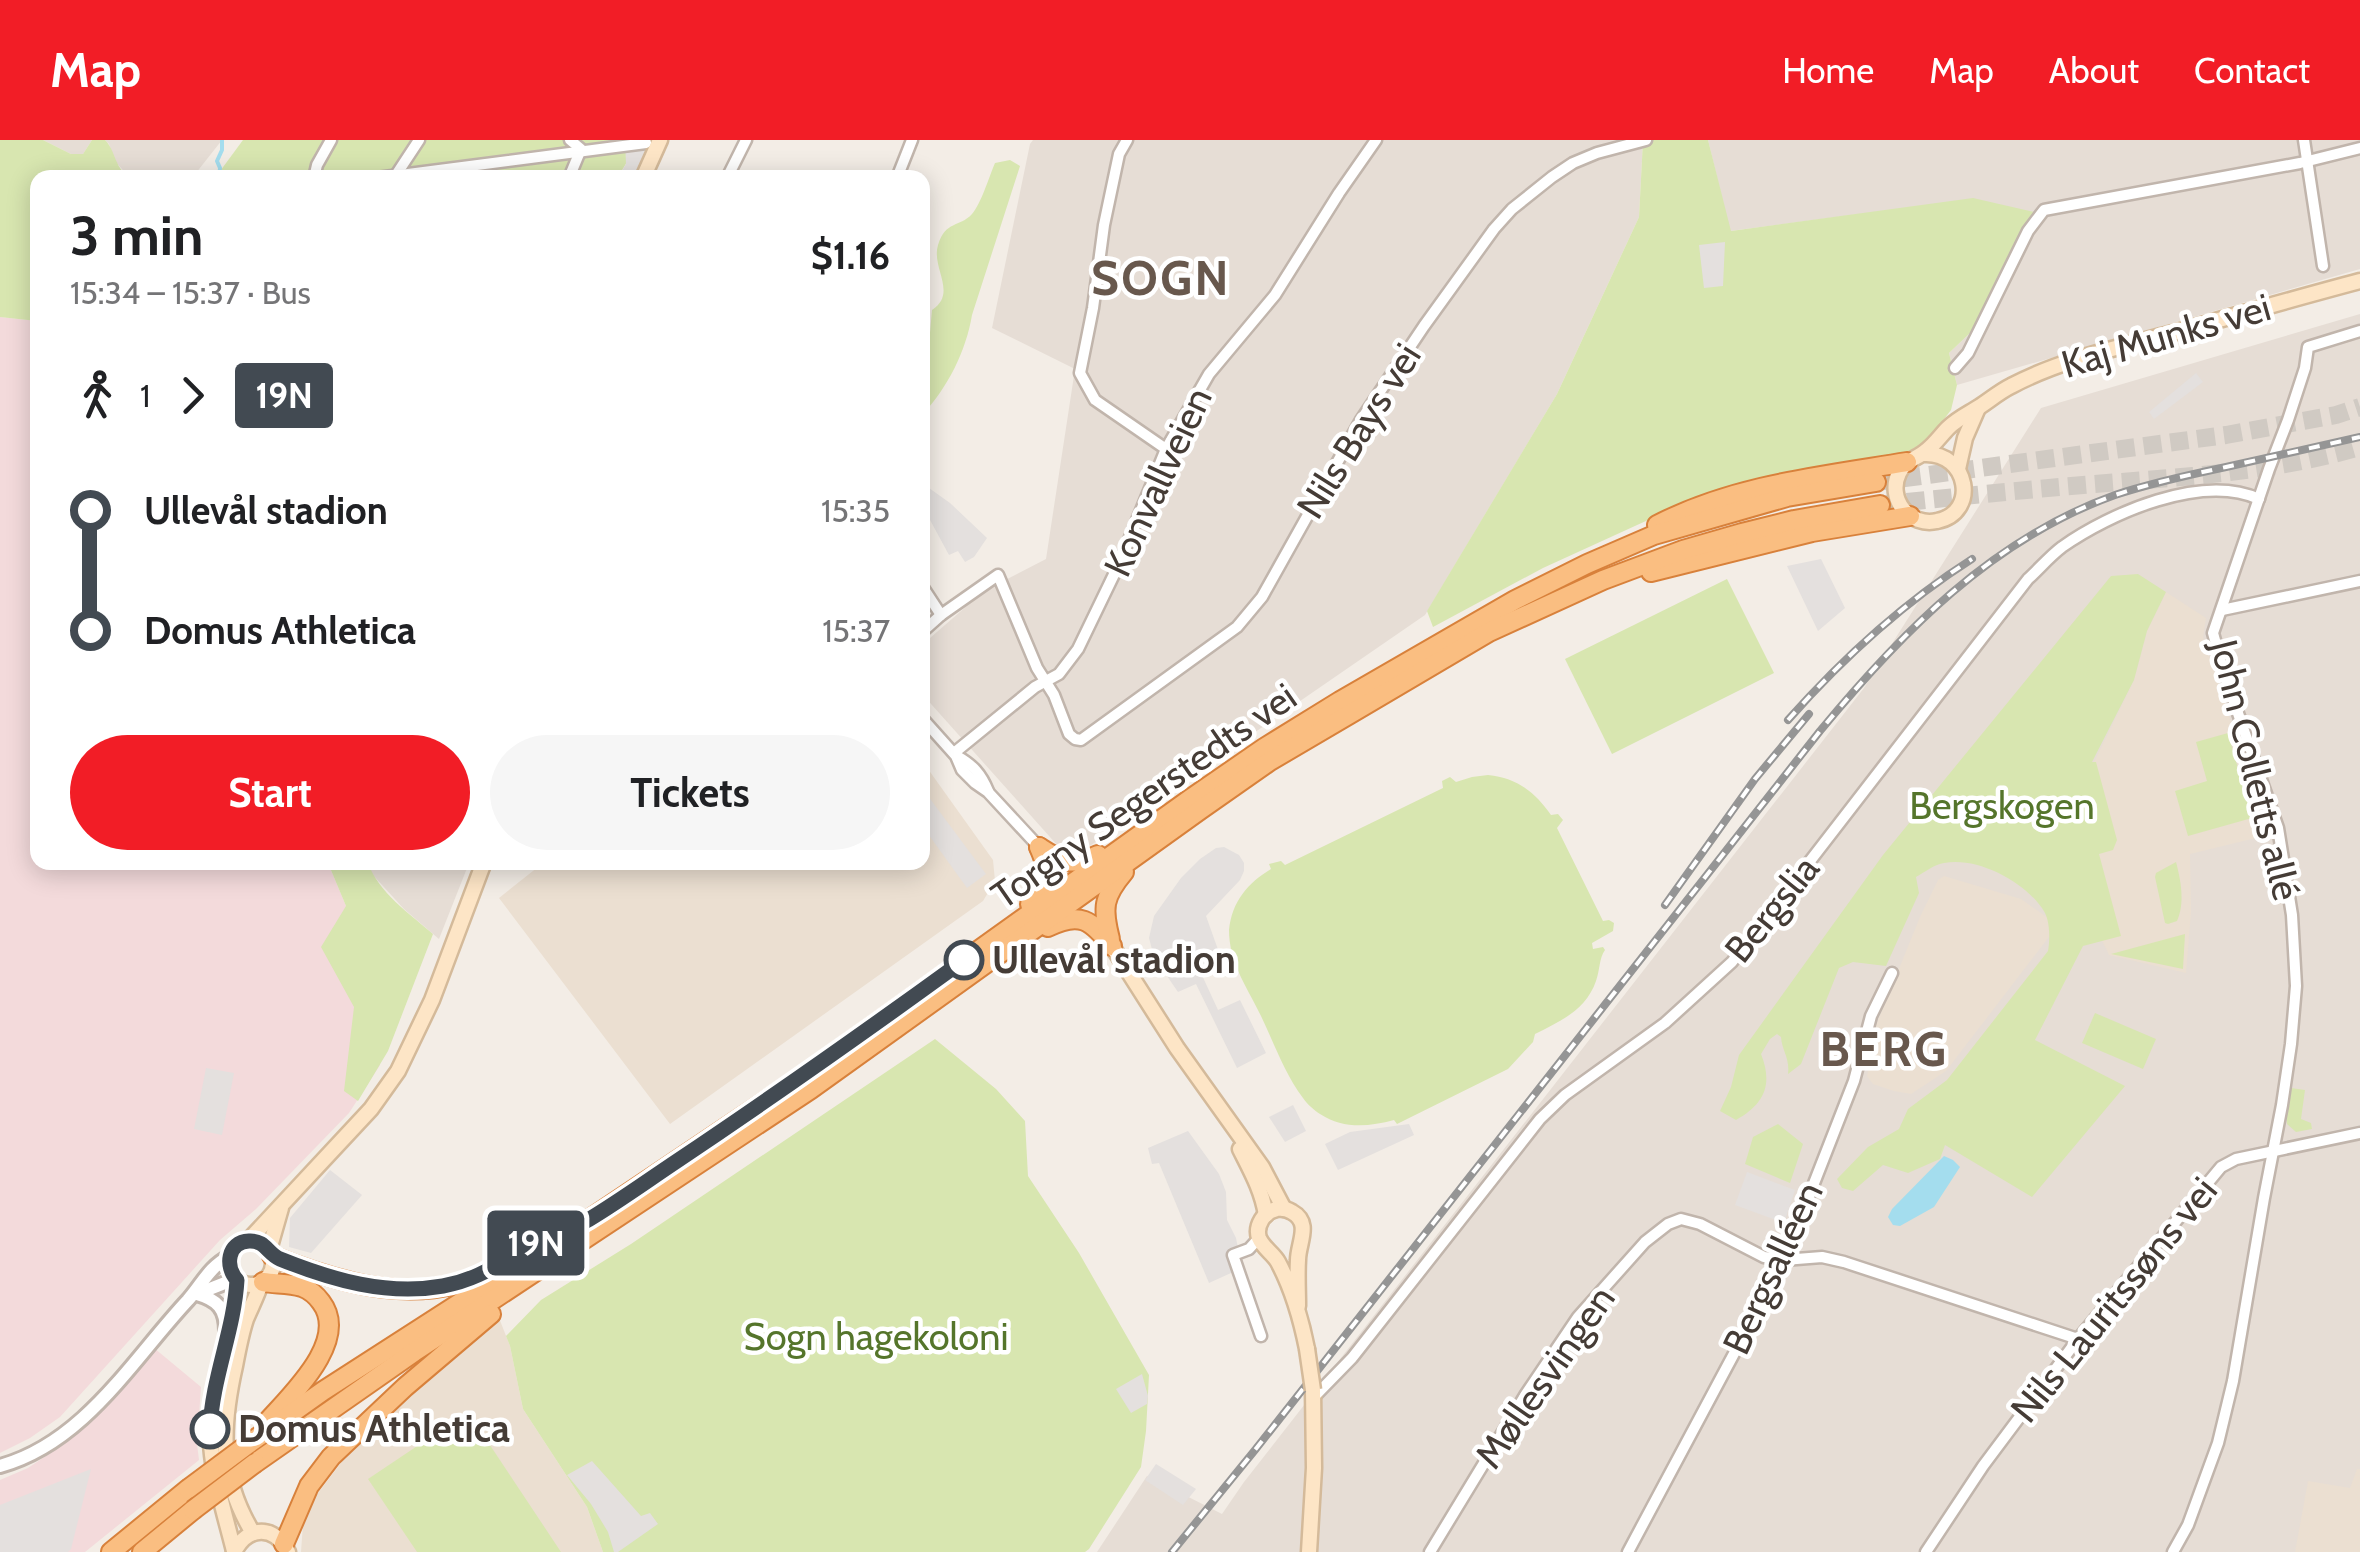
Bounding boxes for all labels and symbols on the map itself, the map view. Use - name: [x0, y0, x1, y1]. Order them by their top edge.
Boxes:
- district label: SOGN: [1091, 249, 1231, 307]
- street label: Kaj Munks vei: [2056, 283, 2276, 388]
- street label: Nils Bays vei: [1286, 335, 1431, 527]
- street label: Konvallveien: [1093, 380, 1222, 584]
- street label: John Colletts allé: [2200, 634, 2311, 905]
- street label: Torgny Segerstedts vei: [982, 673, 1305, 918]
- park label: Bergskogen: [1909, 782, 2095, 829]
- street label: Bergslia: [1714, 846, 1829, 972]
- place label: Ullevål stadion: [992, 936, 1236, 983]
- marker: Ullevål stadion: [945, 941, 983, 979]
- district label: BERG: [1819, 1020, 1949, 1078]
- street label: Nils Lauritssøns vei: [2000, 1168, 2227, 1432]
- street label: Bergsalléen: [1712, 1174, 1833, 1361]
- line badge: 19N: [478, 1210, 594, 1276]
- street label: Møllesvingen: [1465, 1276, 1625, 1477]
- park label: Sogn hagekoloni: [743, 1313, 1009, 1360]
- place label: Domus Athletica: [238, 1405, 510, 1452]
- marker: Domus Athletica: [191, 1410, 229, 1448]

